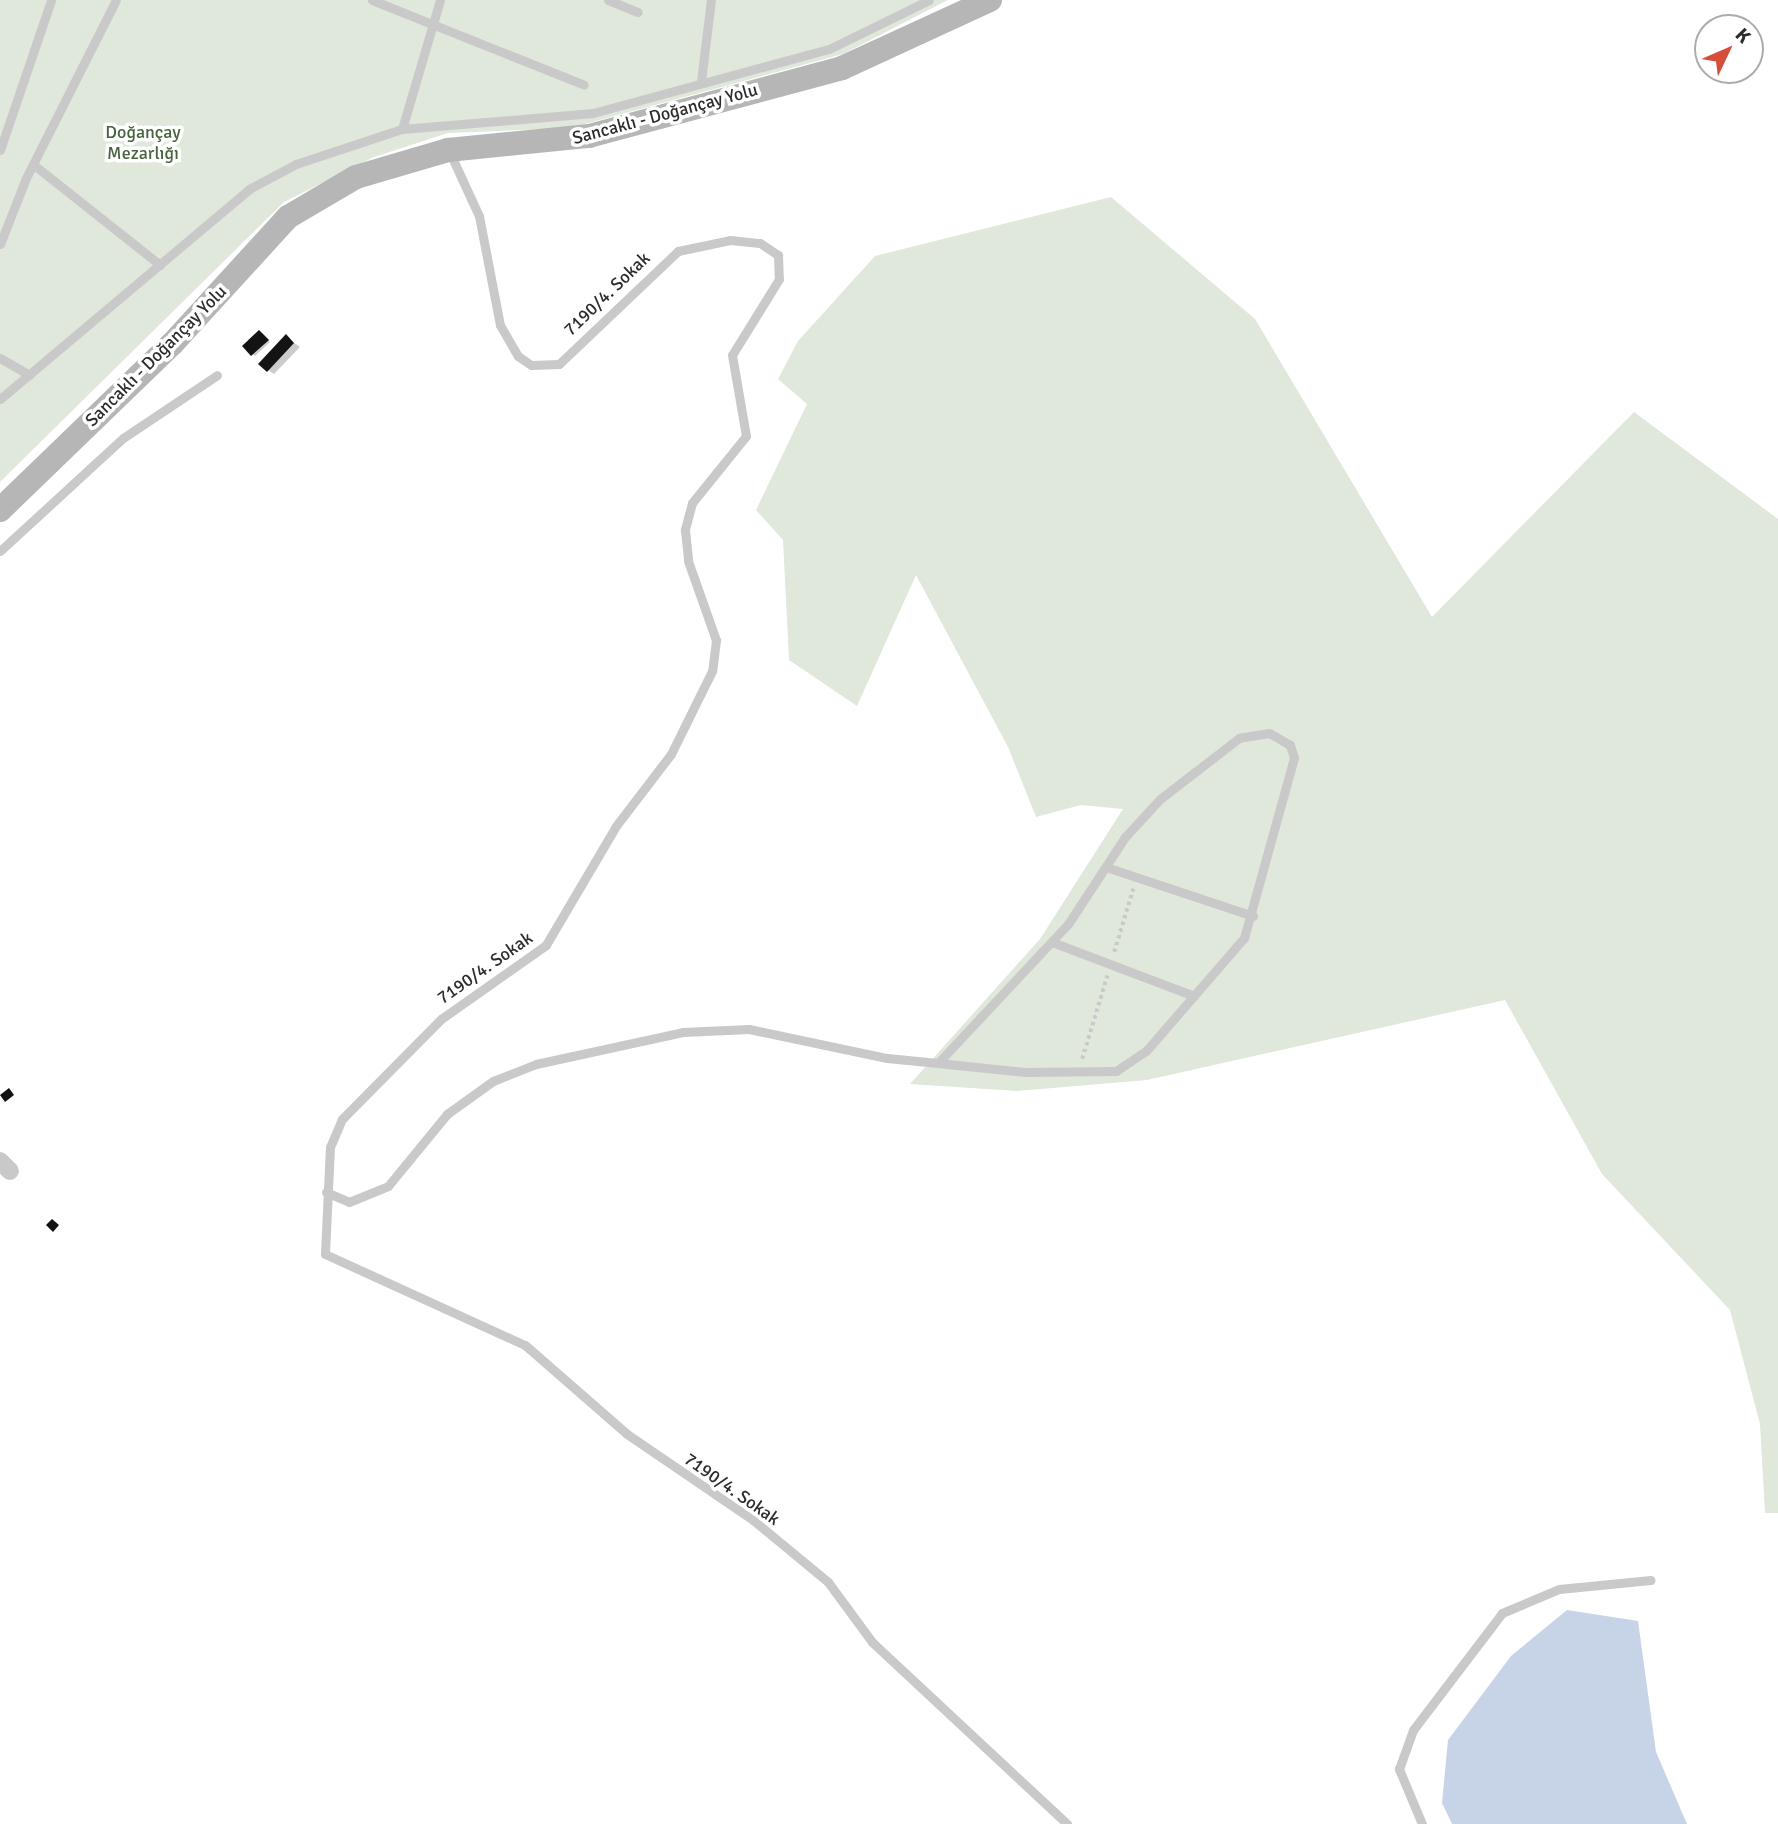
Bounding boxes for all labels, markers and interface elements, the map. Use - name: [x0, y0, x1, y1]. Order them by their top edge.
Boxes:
- north arrow: [1694, 14, 1764, 84]
- text: K: [1730, 23, 1755, 48]
- street label: Sancaklı - Doğançay Yolu: [570, 79, 760, 149]
- park label: Doğançay Mezarlığı: [105, 122, 181, 164]
- street label: 7190/4. Sokak: [559, 248, 655, 340]
- street label: Sancaklı - Doğançay Yolu: [81, 281, 231, 431]
- street label: 7190/4. Sokak: [433, 927, 537, 1009]
- street label: 7190/4. Sokak: [680, 1448, 784, 1530]

